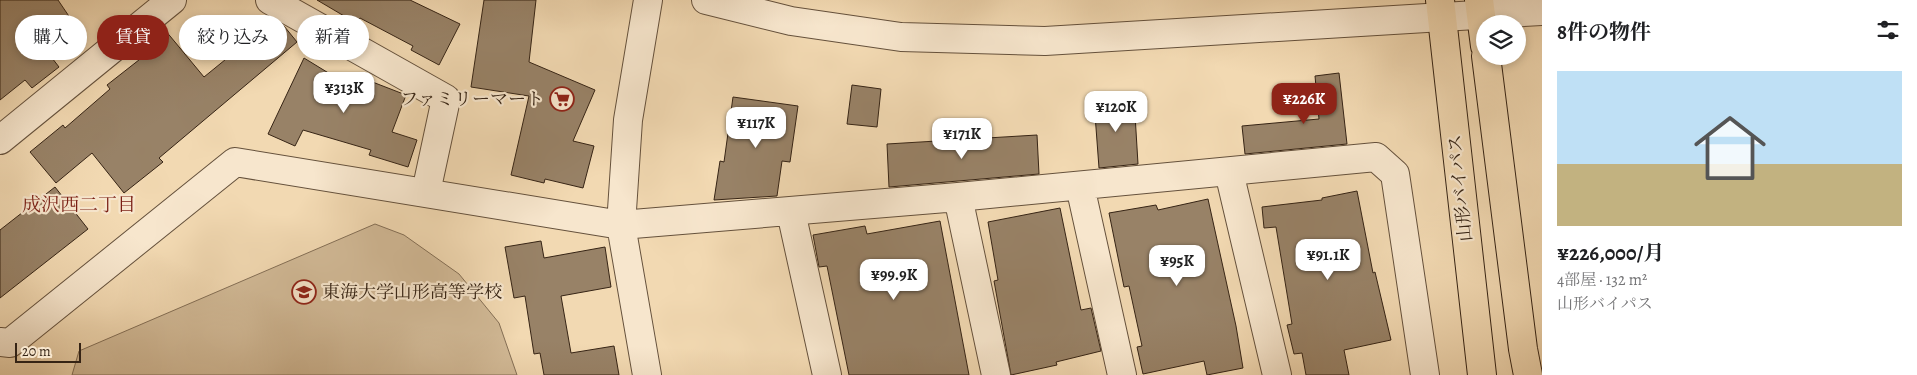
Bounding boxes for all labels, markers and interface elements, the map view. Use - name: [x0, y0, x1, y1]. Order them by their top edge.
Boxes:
- chip: 購入: [15, 15, 87, 60]
- chip: 賃貸: [97, 15, 169, 60]
- chip: 絞り込み: [179, 15, 287, 60]
- chip: 新着: [297, 15, 369, 60]
- map controls: [1476, 15, 1526, 65]
- button: layers: [1476, 15, 1526, 65]
- icon: filters: [1874, 16, 1902, 44]
- text: 8件の物件: [1557, 18, 1651, 46]
- pin: ¥313K: [309, 72, 379, 114]
- text: ¥313K: [324, 77, 364, 99]
- pin: ¥226K: [1269, 82, 1339, 125]
- supermarket icon: ファミリーマート: [549, 86, 575, 112]
- place label: ファミリーマート: [400, 87, 544, 111]
- text: ¥226K: [1283, 88, 1325, 110]
- pin: ¥120K: [1081, 90, 1151, 133]
- text: ¥120K: [1095, 96, 1137, 118]
- icon: home: [1685, 103, 1775, 193]
- pin: ¥117K: [721, 106, 791, 149]
- text: ¥117K: [737, 112, 775, 134]
- pin: ¥171K: [927, 118, 997, 160]
- text: ¥171K: [943, 123, 981, 145]
- street label: 山形バイパス: [1442, 133, 1478, 243]
- district label: 成沢西二丁目: [22, 192, 136, 218]
- pin: ¥91.1K: [1287, 238, 1369, 281]
- text: ¥226,000/月: [1557, 239, 1664, 267]
- pin: ¥95K: [1147, 244, 1207, 287]
- text: ¥91.1K: [1307, 244, 1349, 266]
- text: ¥95K: [1160, 250, 1194, 272]
- pin: ¥99.9K: [853, 258, 935, 301]
- text: ¥99.9K: [871, 264, 917, 286]
- text: 4部屋 · 132 m²: [1557, 269, 1647, 291]
- school or university icon: 東海大学山形高等学校: [291, 279, 317, 305]
- place label: 東海大学山形高等学校: [322, 280, 502, 304]
- text: 山形バイパス: [1557, 293, 1653, 315]
- scale bar: [15, 340, 81, 363]
- text: 20 m: [22, 342, 51, 361]

